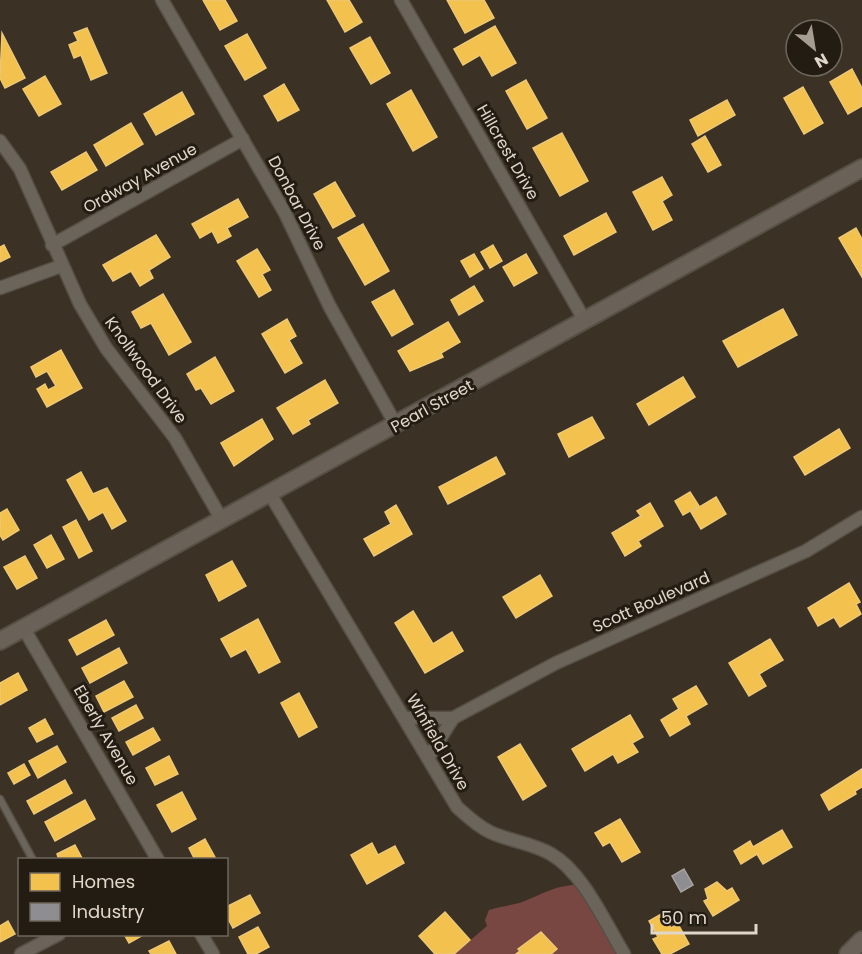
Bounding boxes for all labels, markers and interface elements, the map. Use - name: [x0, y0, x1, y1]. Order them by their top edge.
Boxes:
- north arrow: [784, 18, 844, 78]
- text: N: [810, 48, 832, 74]
- street label: Hillcrest Drive: [471, 100, 545, 204]
- street label: Ordway Avenue: [79, 137, 201, 219]
- street label: Donbar Drive: [262, 152, 332, 254]
- street label: Knollwood Drive: [99, 312, 193, 428]
- street label: Pearl Street: [387, 374, 478, 438]
- street label: Scott Boulevard: [589, 566, 713, 638]
- street label: Eberly Avenue: [68, 681, 144, 789]
- street label: Winfield Drive: [401, 689, 475, 795]
- legend: [18, 858, 228, 936]
- text: Homes: [72, 869, 135, 894]
- scale bar: [652, 897, 756, 935]
- text: Industry: [72, 899, 144, 924]
- text: 50 m: [661, 905, 707, 930]

